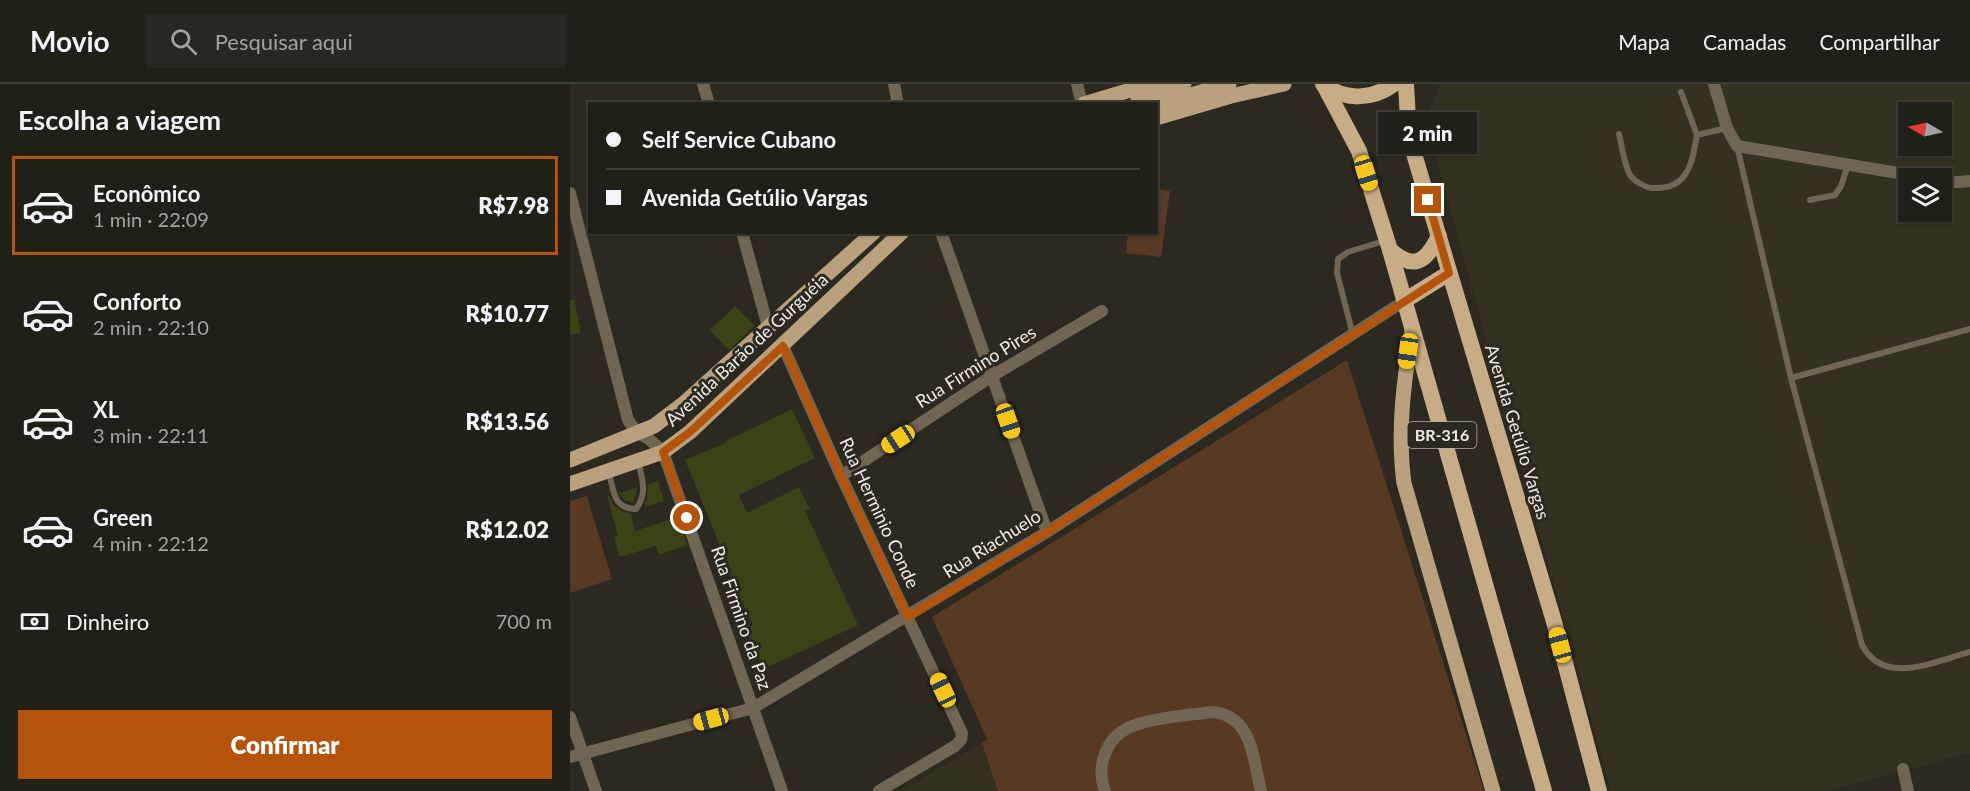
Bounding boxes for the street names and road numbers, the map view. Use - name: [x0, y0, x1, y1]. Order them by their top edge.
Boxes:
- street label: Avenida Barão de Gurguéia: [660, 268, 832, 430]
- street label: Rua Firmino Pires: [911, 320, 1040, 412]
- street label: Avenida Getúlio Vargas: [1481, 341, 1555, 522]
- road number: BR-316: [1408, 422, 1476, 448]
- street label: Rua Herminio Conde: [835, 434, 925, 592]
- street label: Rua Riachuelo: [938, 504, 1045, 582]
- street label: Rua Firmino da Paz: [707, 543, 777, 693]

